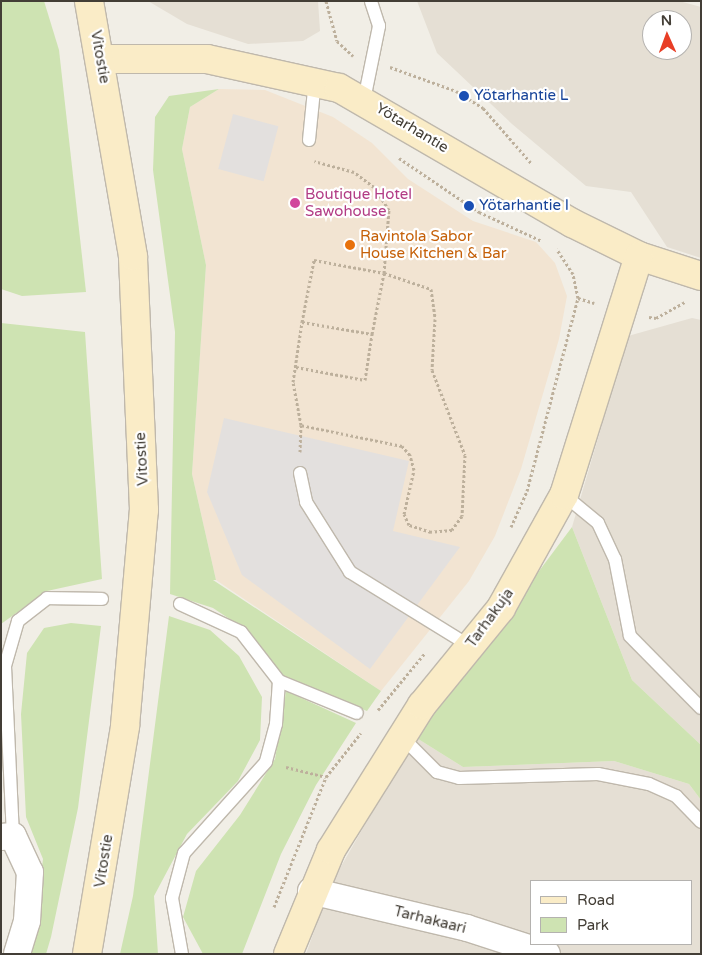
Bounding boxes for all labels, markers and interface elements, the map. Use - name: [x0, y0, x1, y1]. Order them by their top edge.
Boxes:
- north arrow: [642, 10, 692, 60]
- text: N: [661, 12, 672, 29]
- street label: Vitostie: [86, 29, 114, 85]
- place label: Yötarhantie L: [474, 87, 568, 105]
- marker: Yötarhantie L: [458, 90, 470, 102]
- street label: Yötarhantie: [372, 99, 452, 157]
- place label: Boutique Hotel Sawohouse: [305, 185, 412, 220]
- marker: Boutique Hotel Sawohouse: [289, 197, 301, 209]
- place label: Yötarhantie I: [479, 197, 569, 215]
- marker: Yötarhantie I: [463, 200, 475, 212]
- place label: Ravintola Sabor House Kitchen & Bar: [360, 227, 506, 262]
- marker: Ravintola Sabor House Kitchen & Bar: [344, 239, 356, 251]
- street label: Vitostie: [132, 432, 152, 486]
- street label: Tarhakuja: [462, 585, 518, 651]
- street label: Vitostie: [91, 833, 117, 889]
- legend: [530, 880, 692, 945]
- text: Road: [577, 891, 615, 909]
- street label: Tarhakaari: [392, 902, 468, 938]
- text: Park: [577, 916, 609, 934]

